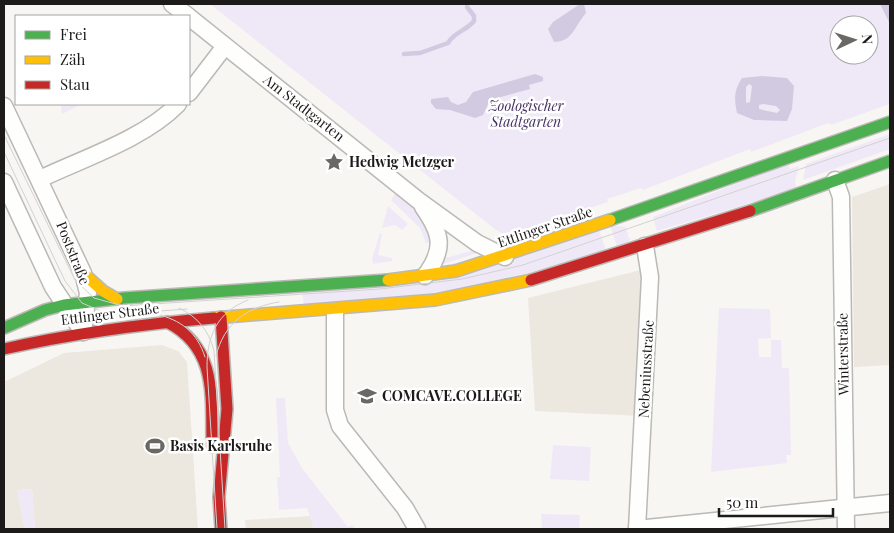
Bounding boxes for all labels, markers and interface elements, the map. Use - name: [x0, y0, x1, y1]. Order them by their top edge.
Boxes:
- legend: [15, 15, 190, 105]
- north arrow: [829, 15, 879, 65]
- text: Frei: [60, 24, 88, 44]
- text: N: [858, 33, 877, 45]
- text: Zäh: [60, 49, 85, 69]
- street label: Am Stadtgarten: [259, 69, 349, 146]
- text: Stau: [60, 74, 90, 94]
- park label: Zoologischer Stadtgarten: [488, 96, 564, 131]
- place icon: Hedwig Metzger: [323, 151, 345, 173]
- place label: Hedwig Metzger: [349, 152, 455, 171]
- street label: Ettlinger Straße: [495, 201, 595, 252]
- street label: Poststraße: [52, 218, 95, 287]
- street label: Ettlinger Straße: [60, 298, 160, 329]
- street label: Winterstraße: [832, 312, 853, 397]
- street label: Nebeniusstraße: [633, 319, 658, 419]
- school or university icon: COMCAVE.COLLEGE: [356, 385, 378, 407]
- place label: COMCAVE.COLLEGE: [382, 386, 522, 405]
- sports icon: Basis Karlsruhe: [144, 435, 166, 457]
- place label: Basis Karlsruhe: [170, 436, 272, 455]
- scale bar: [719, 486, 833, 518]
- text: 50 m: [726, 492, 759, 512]

